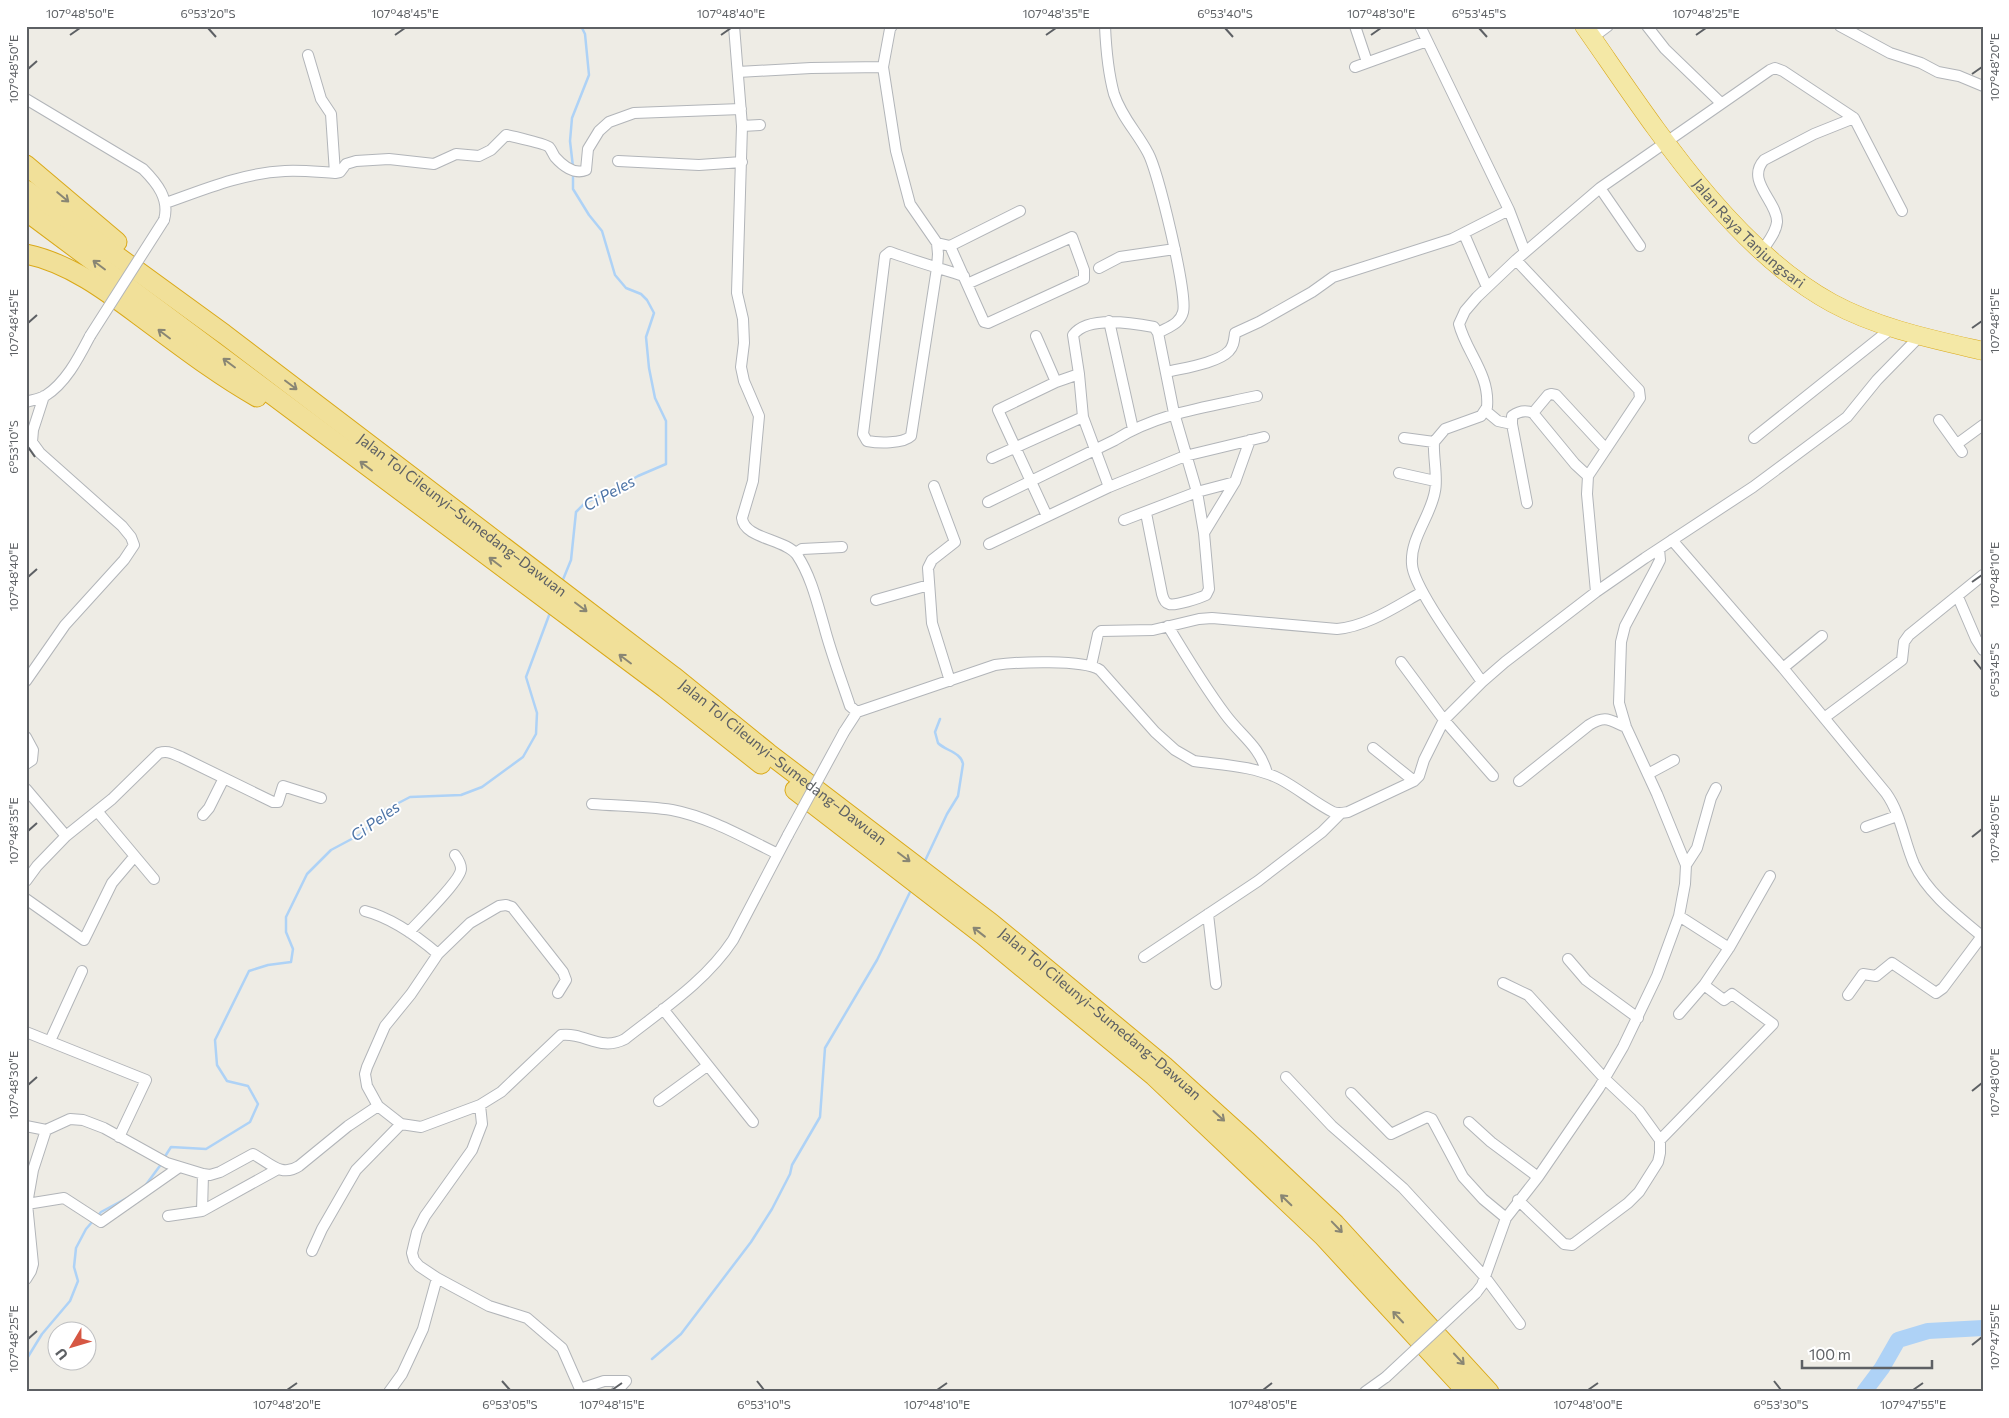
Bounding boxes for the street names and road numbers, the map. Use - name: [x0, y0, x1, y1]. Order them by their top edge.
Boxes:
- street label: Jalan Raya Tanjungsari: [1690, 175, 1809, 292]
- street label: Jalan Tol Cileunyi–Sumedang–Dawuan: [354, 429, 571, 600]
- street label: Jalan Tol Cileunyi–Sumedang–Dawuan: [676, 675, 891, 848]
- street label: Jalan Tol Cileunyi–Sumedang–Dawuan: [996, 924, 1205, 1103]

